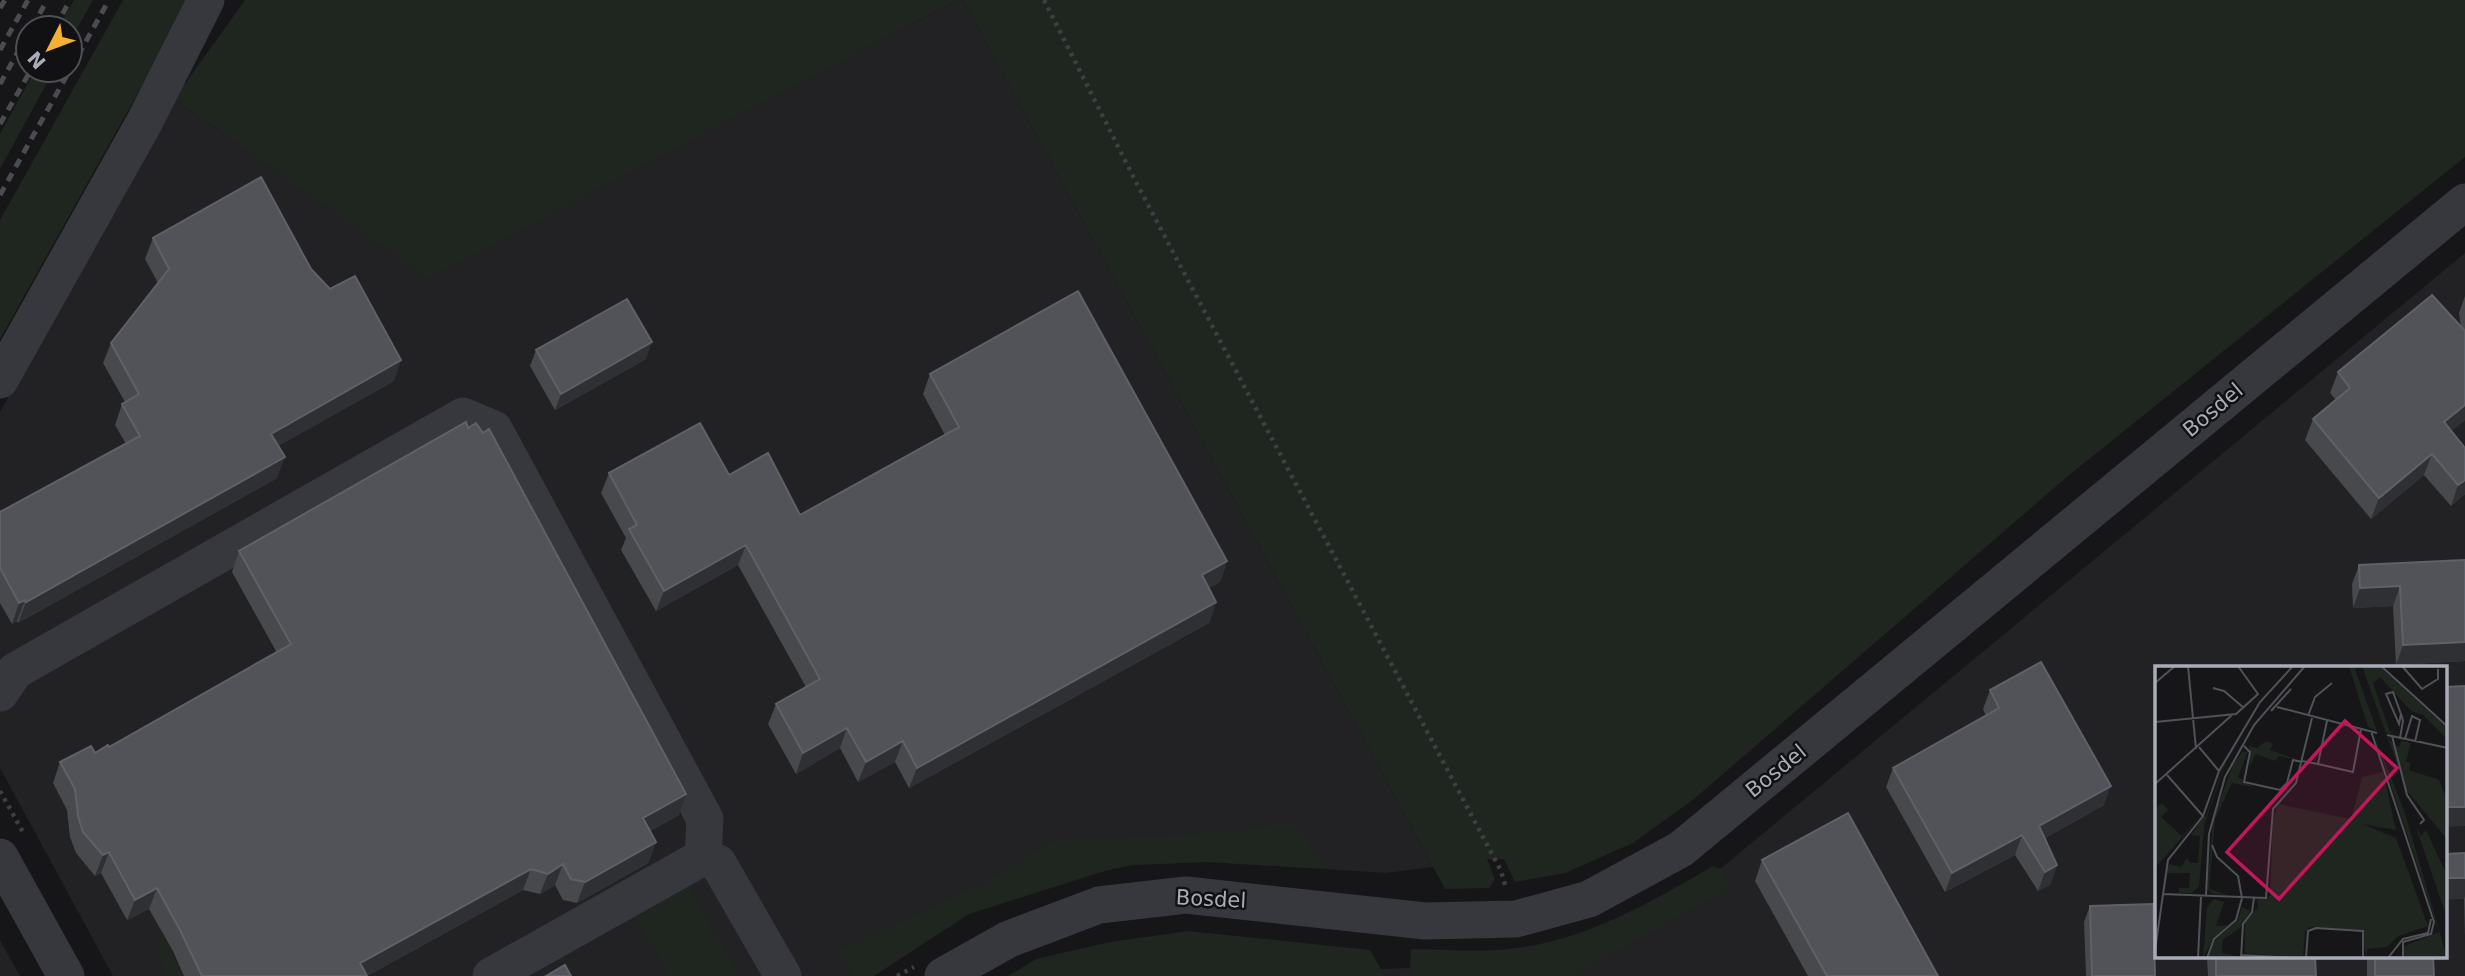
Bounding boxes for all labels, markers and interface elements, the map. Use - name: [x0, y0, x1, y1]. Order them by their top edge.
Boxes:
- north arrow: [14, 14, 84, 84]
- text: N: [23, 47, 50, 74]
- street label: Bosdel: [2178, 378, 2248, 442]
- inset map: [2155, 666, 2448, 958]
- street label: Bosdel: [1741, 740, 1811, 802]
- street label: Bosdel: [1175, 885, 1247, 913]

